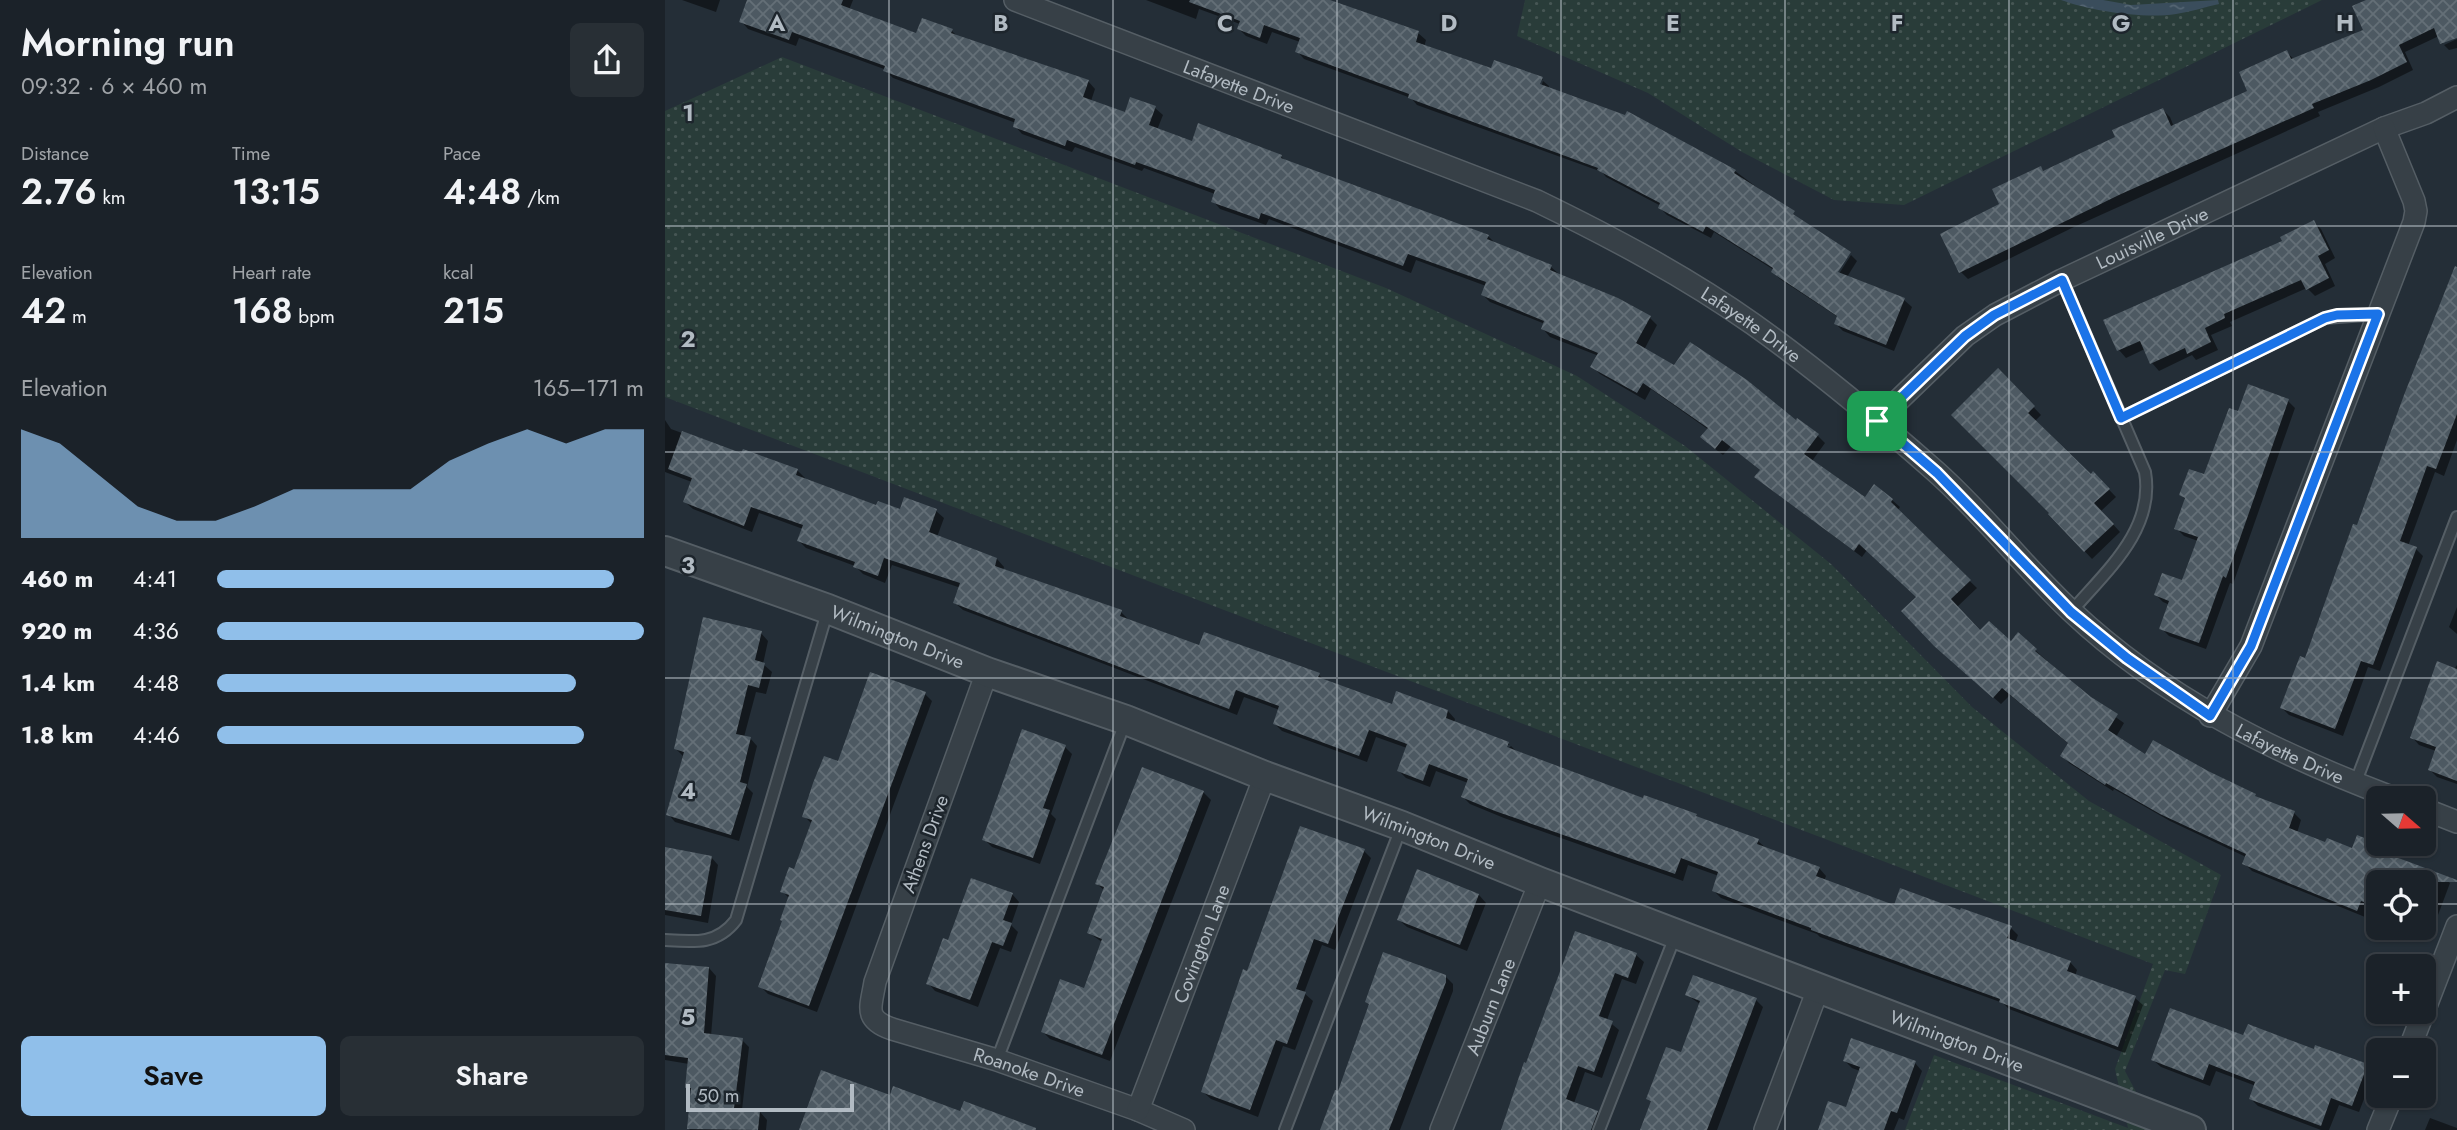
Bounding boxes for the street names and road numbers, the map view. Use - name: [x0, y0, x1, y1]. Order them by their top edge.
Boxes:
- street label: Lafayette Drive: [1180, 53, 1299, 120]
- street label: Louisville Drive: [2091, 199, 2213, 276]
- street label: Lafayette Drive: [1696, 280, 1807, 369]
- street label: Wilmington Drive: [827, 598, 969, 675]
- street label: Lafayette Drive: [2231, 716, 2348, 790]
- street label: Athens Drive: [895, 791, 955, 897]
- street label: Wilmington Drive: [1358, 799, 1500, 876]
- street label: Covington Lane: [1166, 880, 1236, 1007]
- street label: Auburn Lane: [1459, 954, 1522, 1059]
- street label: Wilmington Drive: [1886, 1003, 2028, 1079]
- street label: Roanoke Drive: [970, 1040, 1089, 1104]

